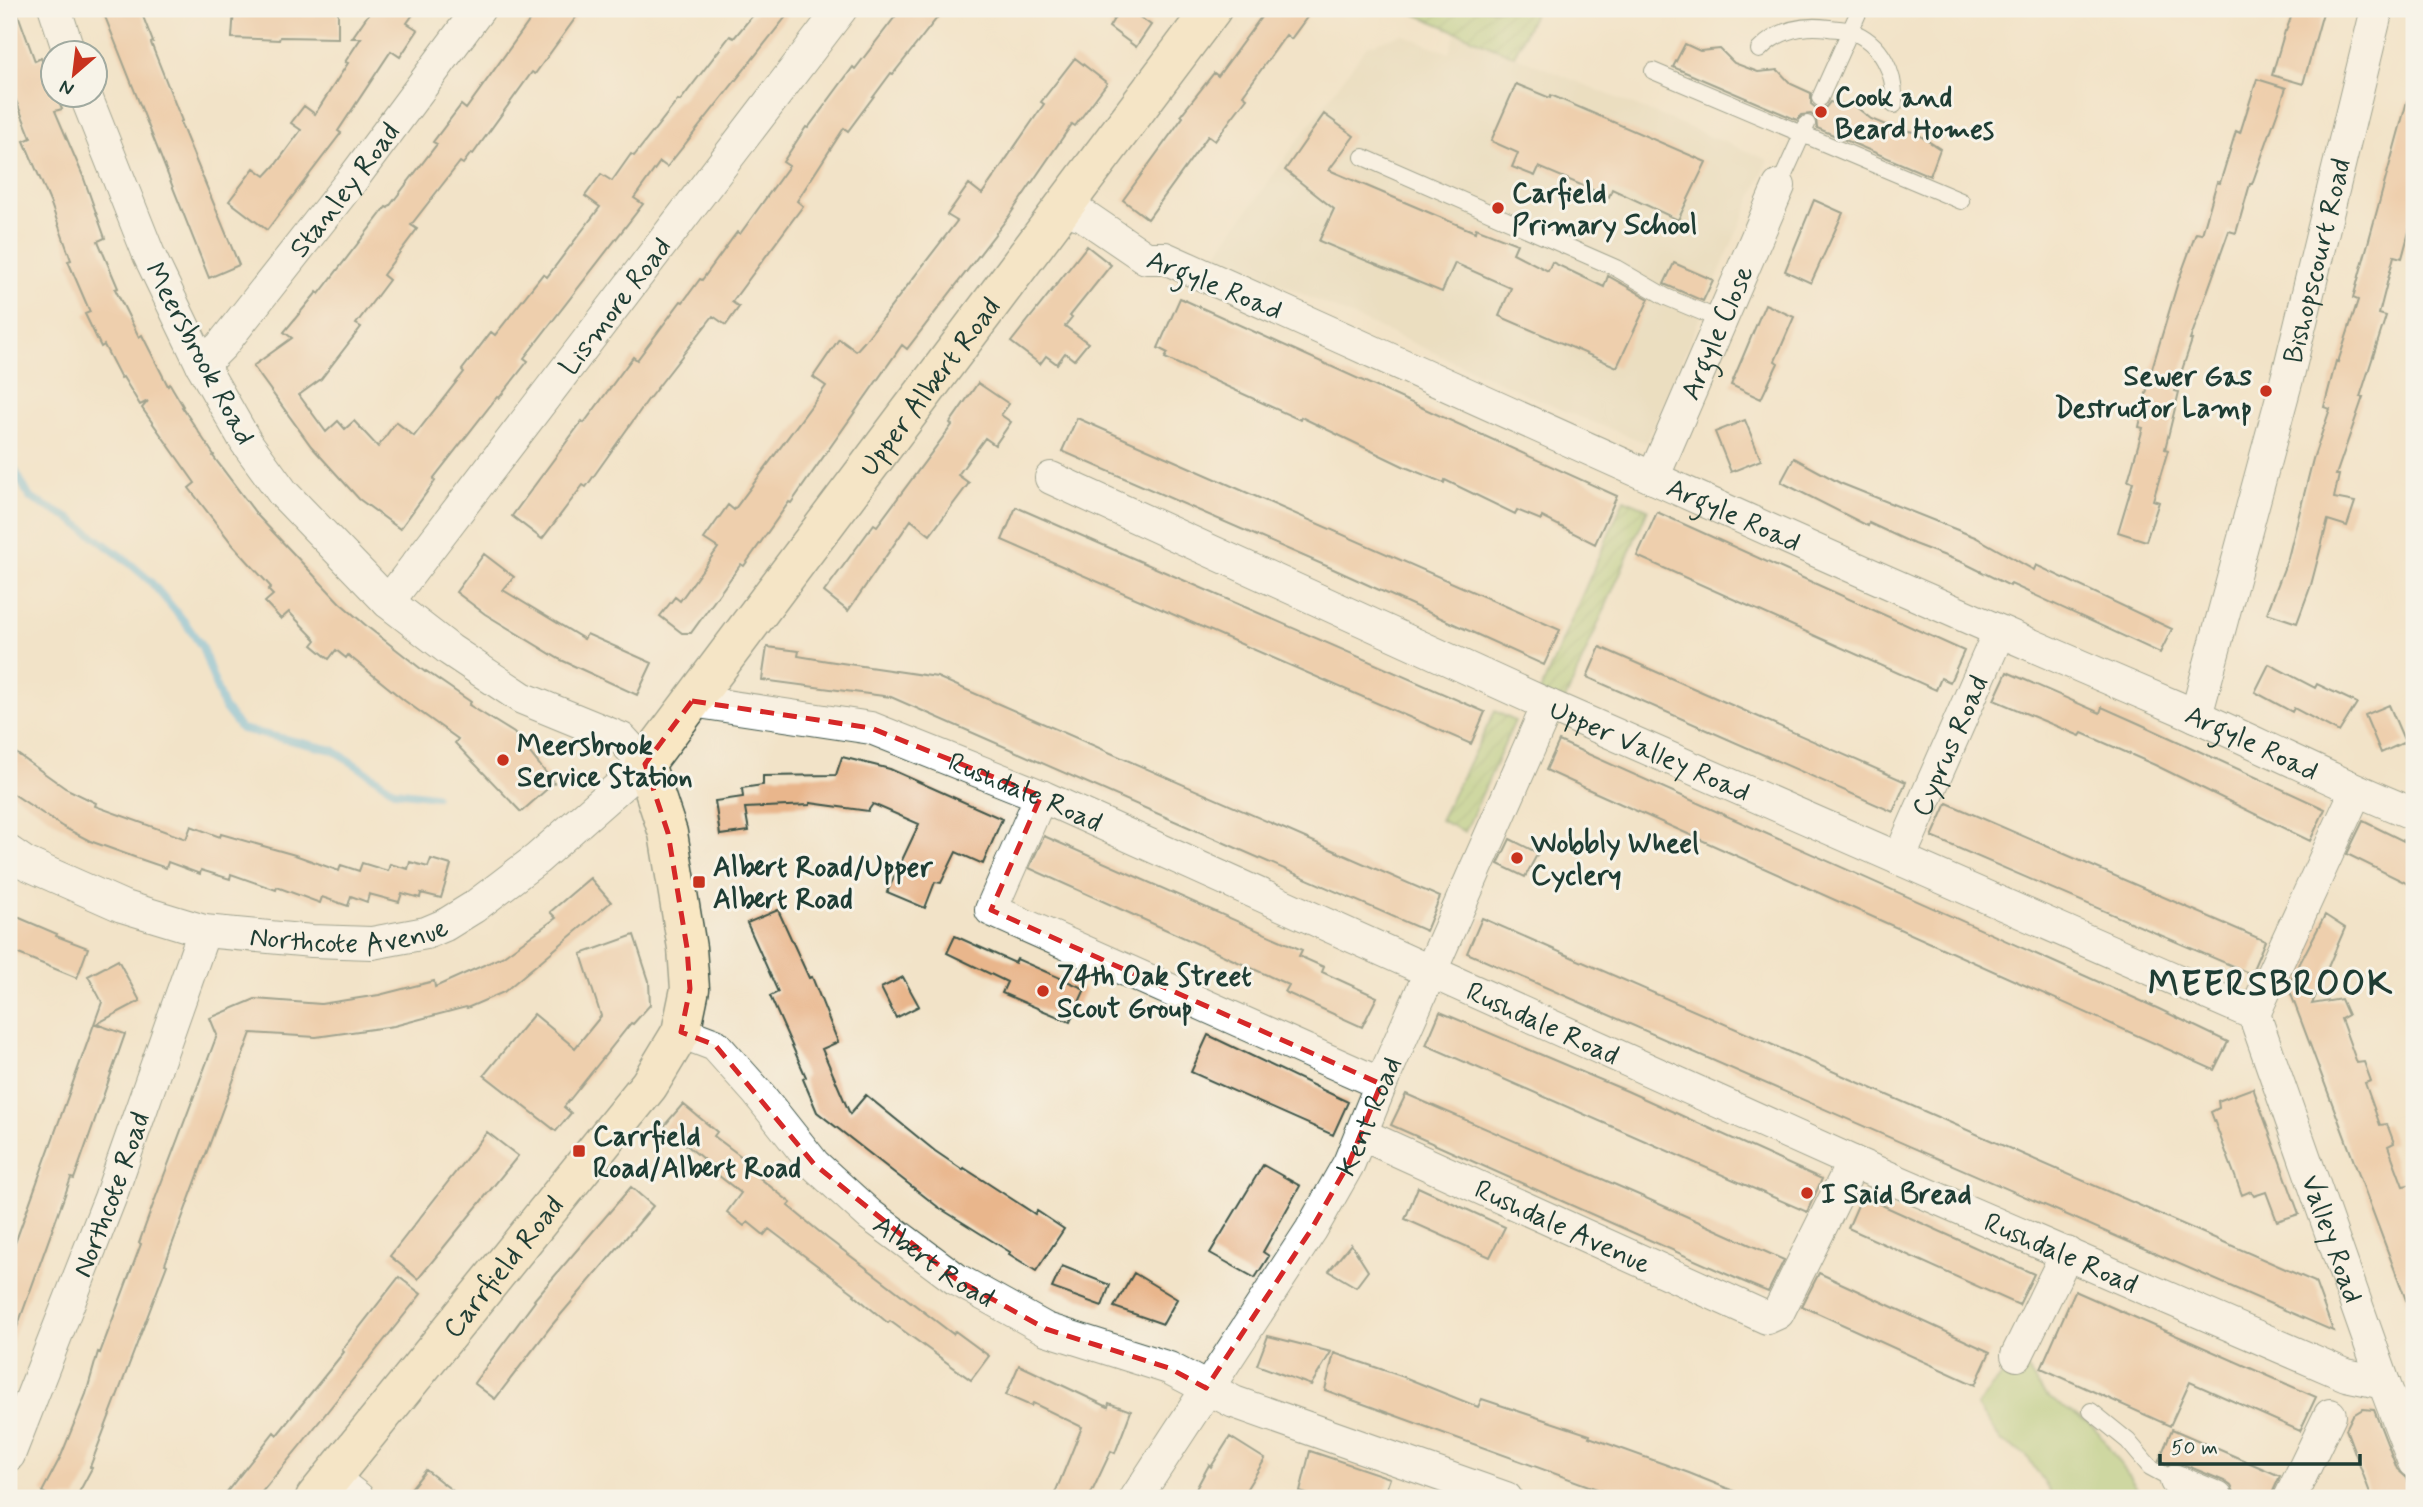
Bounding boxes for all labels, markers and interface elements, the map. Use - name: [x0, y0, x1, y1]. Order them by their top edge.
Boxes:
- north arrow: [38, 38, 108, 108]
- text: N: [55, 74, 78, 102]
- place label: Cook and Beard Homes: [1835, 80, 1994, 149]
- marker: Cook and Beard Homes: [1813, 104, 1829, 120]
- street label: Stanley Road: [282, 116, 410, 266]
- street label: Bishopscourt Road: [2276, 155, 2361, 367]
- place label: Carfield Primary School: [1512, 176, 1697, 245]
- marker: Carfield Primary School: [1490, 200, 1506, 216]
- street label: Lismore Road: [552, 230, 681, 384]
- street label: Argyle Road: [1140, 242, 1287, 333]
- street label: Meersbrook Road: [135, 256, 263, 452]
- street label: Argyle Close: [1673, 260, 1764, 406]
- street label: Upper Albert Road: [851, 291, 1010, 485]
- place label: Sewer Gas Destructor Lamp: [2054, 359, 2252, 428]
- marker: Sewer Gas Destructor Lamp: [2258, 383, 2274, 399]
- street label: Argyle Road: [1660, 470, 1806, 562]
- street label: Cyprus Road: [1904, 670, 1999, 823]
- street label: Upper Valley Road: [1543, 692, 1755, 812]
- street label: Argyle Road: [2179, 697, 2324, 791]
- place label: Meersbrook Service Station: [517, 728, 693, 797]
- street label: Rushdale Road: [942, 745, 1108, 842]
- marker: Meersbrook Service Station: [495, 752, 511, 768]
- place label: Wobbly Wheel Cyclery: [1531, 826, 1699, 895]
- place label: Albert Road/Upper Albert Road: [713, 850, 933, 919]
- marker: Wobbly Wheel Cyclery: [1509, 850, 1525, 866]
- marker: Albert Road/Upper Albert Road: [691, 874, 707, 890]
- street label: Northcote Avenue: [248, 910, 454, 965]
- place label: 74th Oak Street Scout Group: [1057, 959, 1252, 1028]
- district label: MEERSBROOK: [2148, 962, 2394, 1008]
- street label: Rushdale Road: [1460, 974, 1625, 1075]
- marker: 74th Oak Street Scout Group: [1035, 983, 1051, 999]
- street label: Kent Road: [1329, 1051, 1412, 1184]
- street label: Northcote Road: [65, 1107, 160, 1283]
- place label: Carrfield Road/Albert Road: [593, 1119, 801, 1188]
- marker: Carrfield Road/Albert Road: [571, 1143, 587, 1159]
- street label: Valley Road: [2291, 1170, 2370, 1308]
- street label: Rushdale Avenue: [1468, 1172, 1656, 1284]
- place label: I Said Bread: [1821, 1177, 1972, 1214]
- marker: I Said Bread: [1799, 1185, 1815, 1201]
- street label: Carrfield Road: [436, 1189, 573, 1347]
- street label: Rushdale Road: [1978, 1205, 2143, 1304]
- street label: Albert Road: [865, 1208, 1000, 1318]
- scale bar: [2160, 1423, 2360, 1467]
- text: 50 m: [2171, 1434, 2218, 1462]

